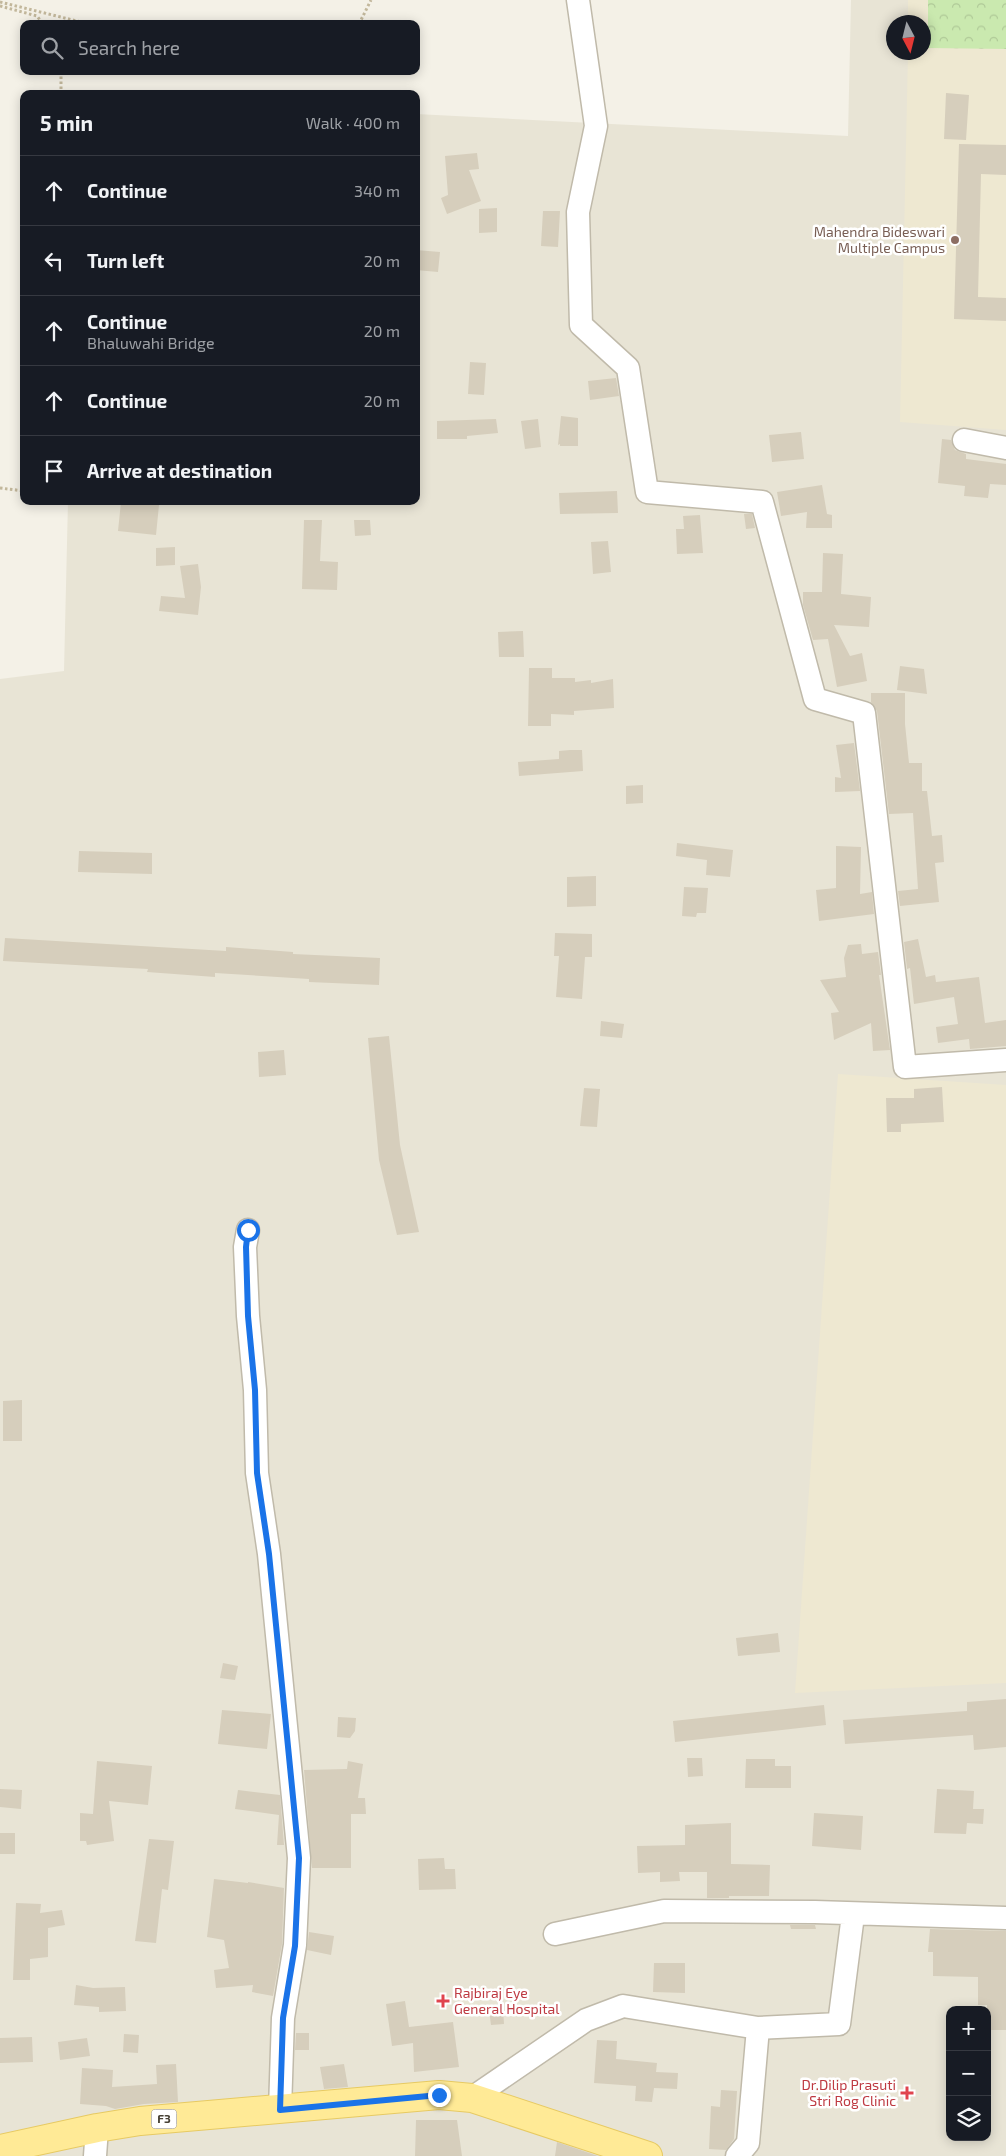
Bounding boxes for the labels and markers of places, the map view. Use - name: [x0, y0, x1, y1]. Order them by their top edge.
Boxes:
- place label: Mahendra Bideswari Multiple Campus: [814, 223, 945, 256]
- marker: Mahendra Bideswari Multiple Campus: [949, 234, 961, 246]
- place label: Rajbiraj Eye General Hospital: [454, 1984, 560, 2017]
- marker: Rajbiraj Eye General Hospital: [436, 1994, 450, 2008]
- place label: Dr.Dilip Prasuti Stri Rog Clinic: [802, 2076, 896, 2109]
- marker: Dr.Dilip Prasuti Stri Rog Clinic: [900, 2086, 914, 2100]

